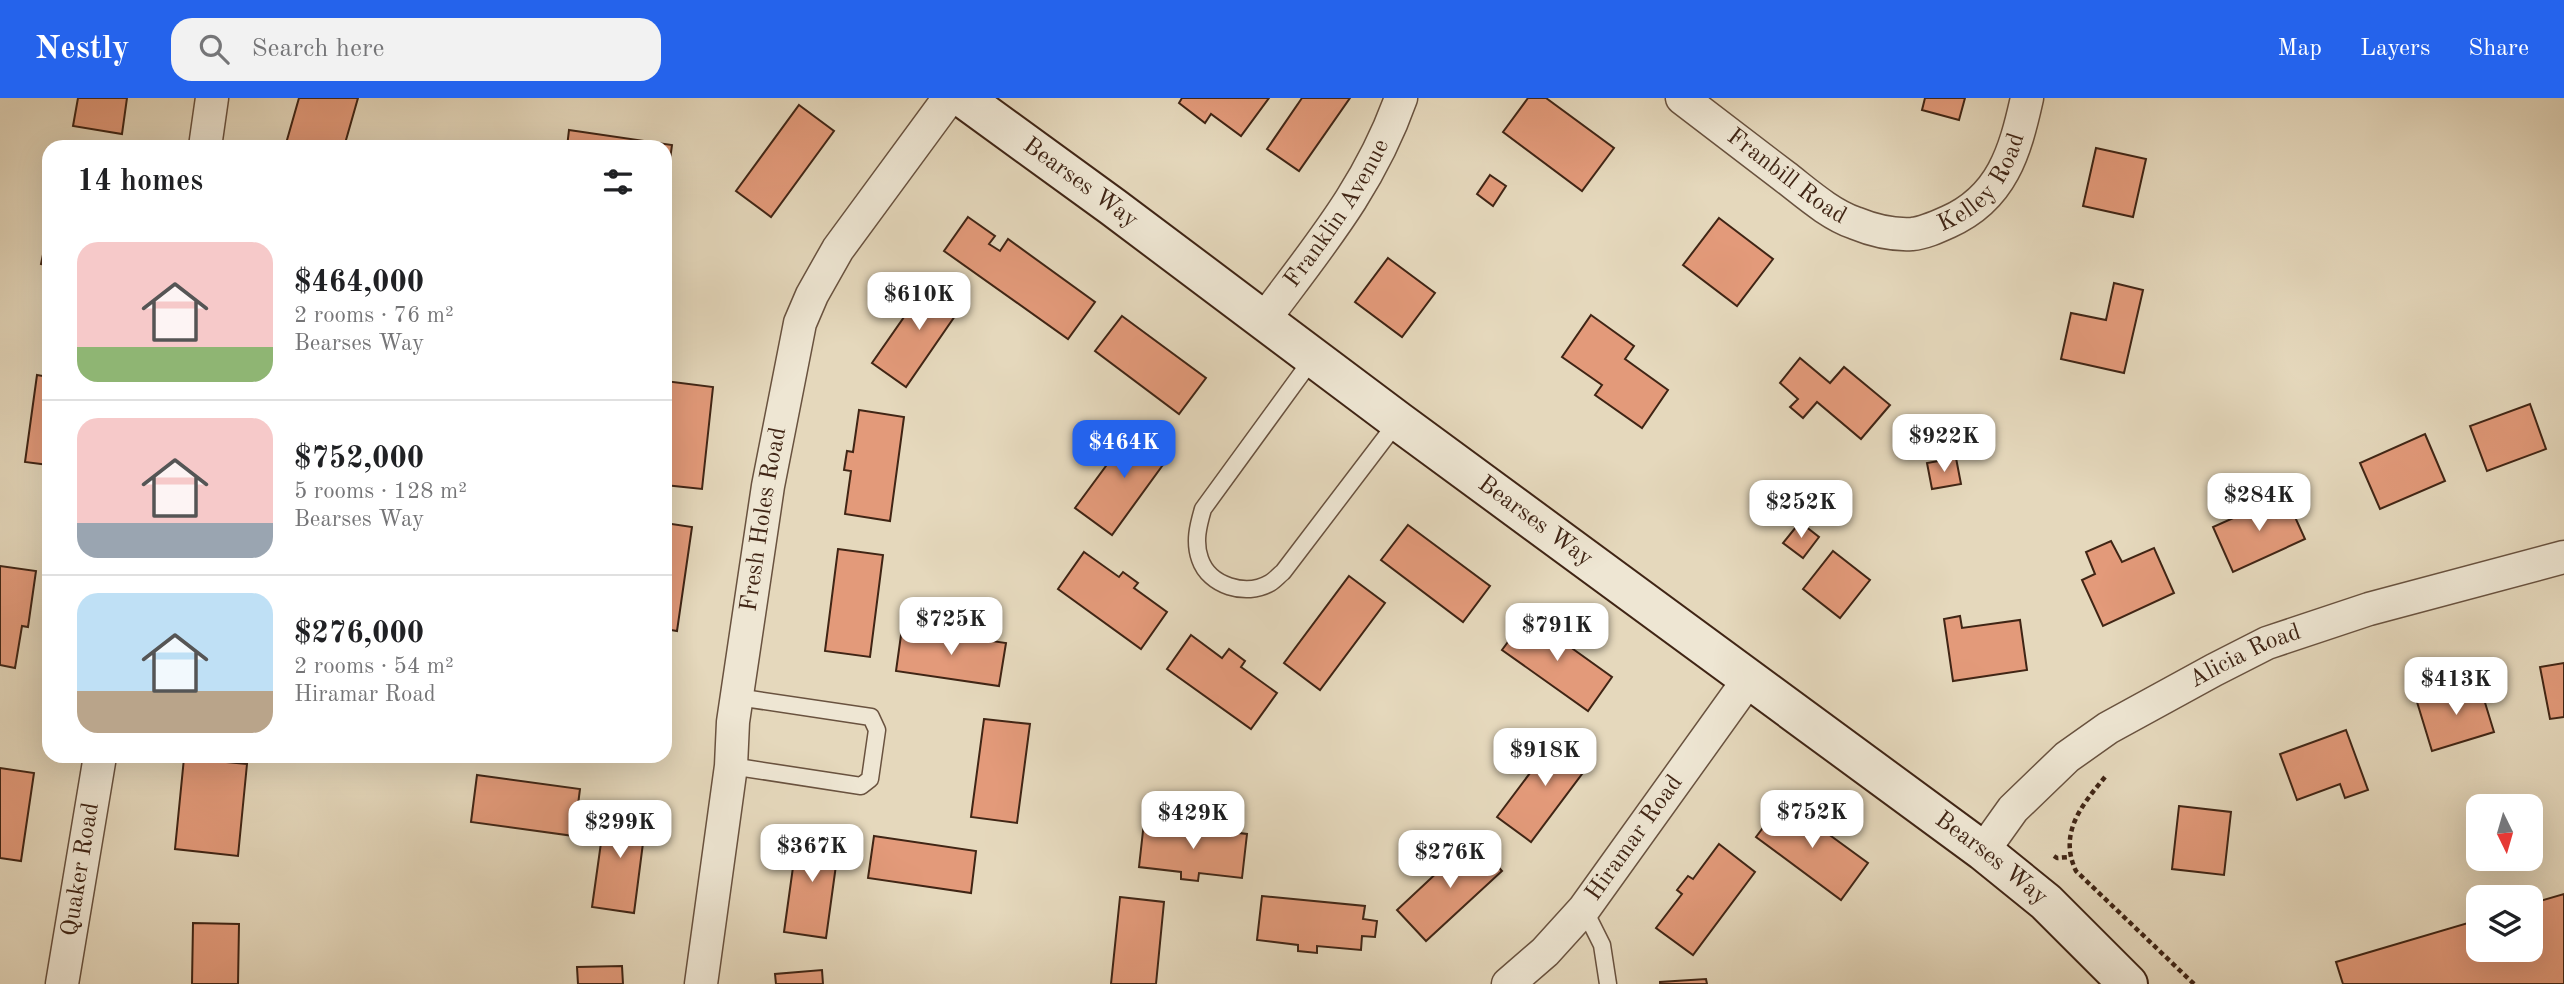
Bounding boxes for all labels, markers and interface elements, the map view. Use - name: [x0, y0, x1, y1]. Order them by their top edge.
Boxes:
- search box: [171, 18, 661, 81]
- icon: search: [195, 30, 233, 68]
- text: Nestly: [35, 33, 129, 66]
- text: Search here: [251, 36, 385, 62]
- text: Map: [2278, 37, 2322, 61]
- text: Layers: [2360, 37, 2430, 61]
- text: Share: [2468, 37, 2529, 61]
- street label: Franbill Road: [1722, 125, 1850, 229]
- street label: Kelley Road: [1934, 130, 2030, 237]
- street label: Bearses Way: [1018, 134, 1142, 233]
- street label: Franklin Avenue: [1280, 136, 1394, 292]
- icon: filters: [599, 163, 637, 201]
- text: 14 homes: [77, 167, 203, 197]
- text: $464,000: [294, 268, 424, 298]
- icon: home: [133, 270, 217, 354]
- pin: $610K: [870, 272, 968, 332]
- text: $610K: [883, 283, 955, 306]
- text: 2 rooms · 76 m²: [294, 304, 454, 327]
- text: Bearses Way: [294, 332, 424, 355]
- pin: $922K: [1895, 414, 1993, 474]
- pin: $464K: [1075, 420, 1173, 480]
- street label: Fresh Holes Road: [738, 425, 791, 613]
- text: $922K: [1908, 425, 1980, 448]
- text: $464K: [1088, 431, 1160, 454]
- text: $752,000: [294, 444, 424, 474]
- icon: home: [133, 446, 217, 530]
- street label: Bearses Way: [1473, 472, 1597, 572]
- pin: $284K: [2210, 474, 2308, 533]
- text: 5 rooms · 128 m²: [294, 480, 467, 503]
- pin: $252K: [1752, 480, 1850, 540]
- text: $284K: [2223, 484, 2295, 507]
- text: $252K: [1765, 491, 1837, 514]
- text: Bearses Way: [294, 508, 424, 531]
- pin: $725K: [902, 598, 1000, 657]
- pin: $791K: [1508, 603, 1606, 663]
- text: $725K: [915, 608, 987, 631]
- text: $791K: [1521, 614, 1593, 637]
- text: $276,000: [294, 619, 424, 649]
- icon: home: [133, 621, 217, 705]
- street label: Alicia Road: [2186, 621, 2304, 693]
- text: 2 rooms · 54 m²: [294, 655, 454, 678]
- pin: $413K: [2407, 658, 2505, 717]
- text: $413K: [2420, 668, 2492, 691]
- text: Hiramar Road: [294, 683, 436, 706]
- pin: $918K: [1496, 728, 1594, 788]
- text: $918K: [1509, 739, 1581, 762]
- street label: Hiramar Road: [1582, 771, 1688, 905]
- pin: $752K: [1763, 790, 1861, 850]
- pin: $429K: [1144, 792, 1242, 851]
- north arrow: [2466, 794, 2543, 872]
- map controls: [2466, 794, 2543, 962]
- pin: $299K: [571, 800, 669, 860]
- street label: Quaker Road: [58, 801, 104, 938]
- text: $752K: [1776, 801, 1848, 824]
- text: $429K: [1157, 802, 1229, 825]
- street label: Bearses Way: [1930, 808, 2052, 910]
- text: $299K: [584, 811, 656, 834]
- pin: $367K: [763, 824, 861, 884]
- pin: $276K: [1401, 830, 1499, 890]
- text: $367K: [776, 835, 848, 858]
- text: $276K: [1414, 841, 1486, 864]
- button: layers: [2466, 885, 2543, 962]

